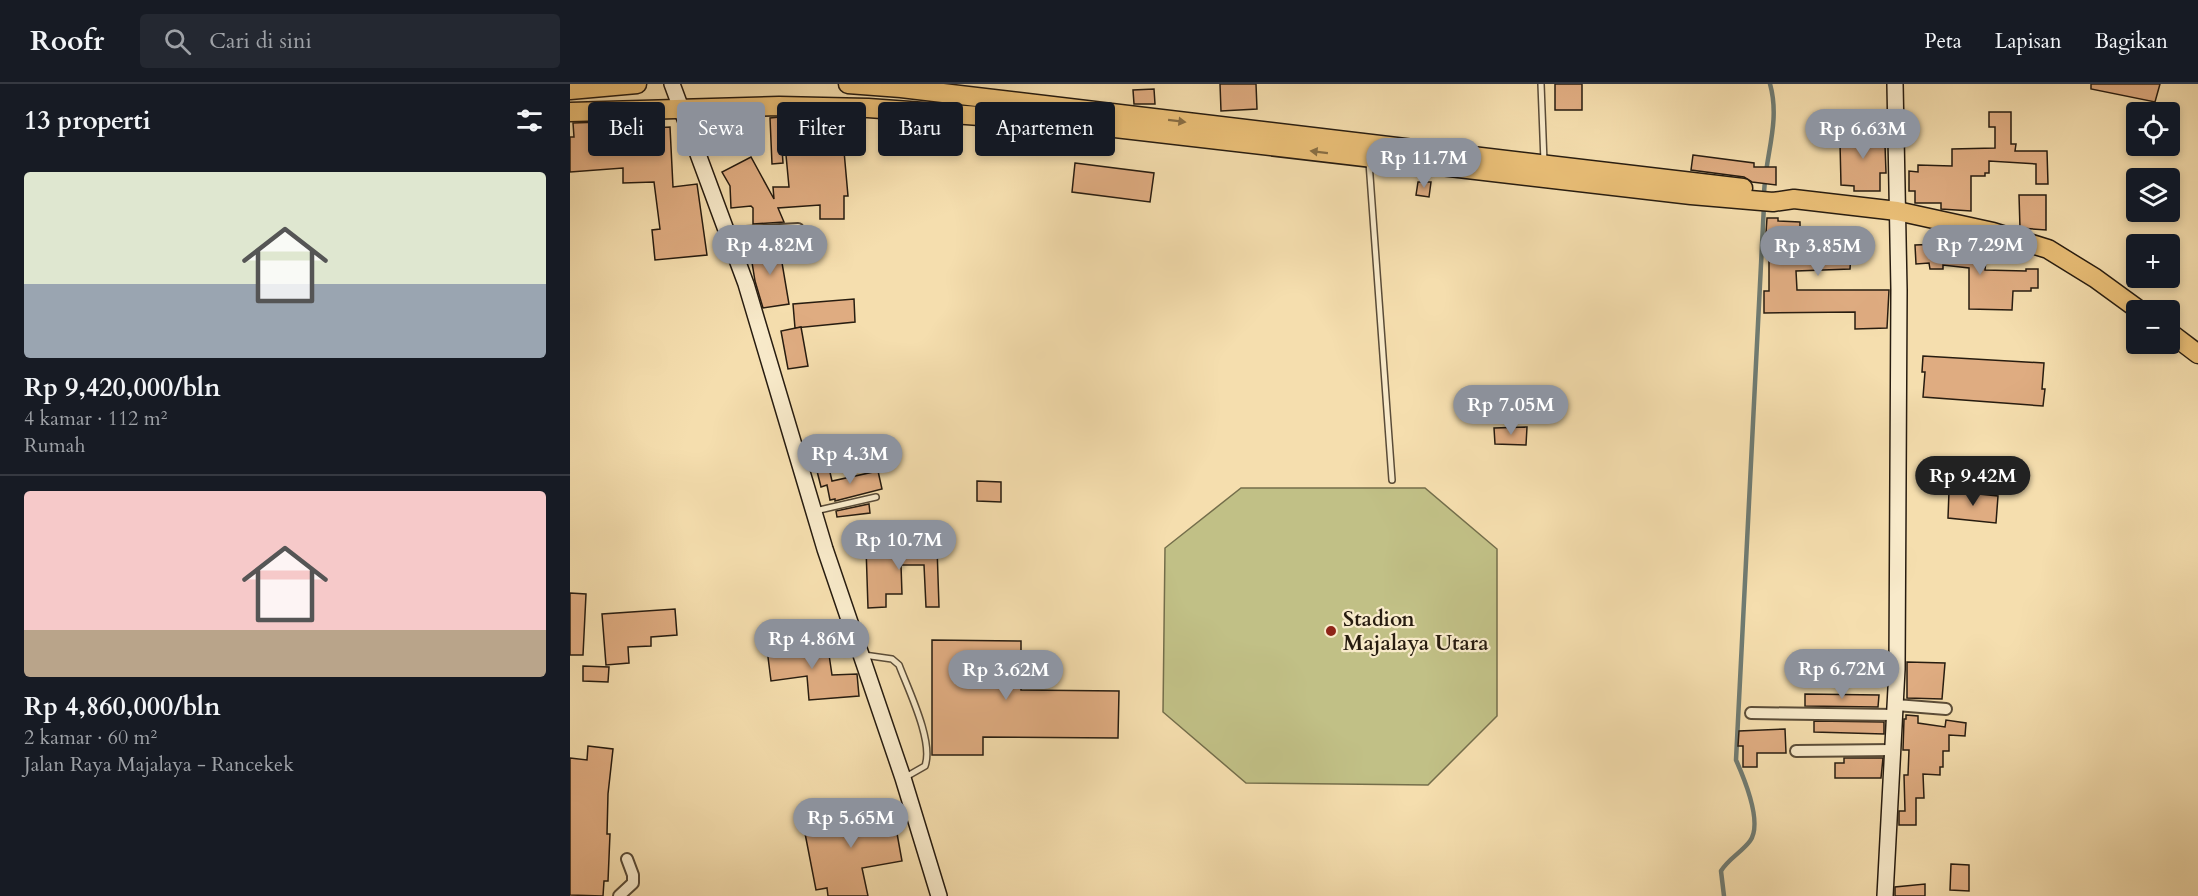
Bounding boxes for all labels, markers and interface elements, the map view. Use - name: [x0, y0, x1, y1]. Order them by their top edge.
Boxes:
- search box: [140, 14, 560, 68]
- text: Roofr: [30, 22, 104, 60]
- icon: search: [161, 25, 194, 58]
- text: Cari di sini: [209, 26, 312, 56]
- text: Peta: [1924, 27, 1962, 56]
- text: Lapisan: [1995, 27, 2062, 56]
- text: Bagikan: [2095, 27, 2168, 56]
- chip: Beli: [588, 102, 665, 156]
- chip: Sewa: [677, 102, 765, 156]
- chip: Filter: [777, 102, 866, 156]
- chip: Baru: [878, 102, 963, 156]
- chip: Apartemen: [975, 102, 1115, 156]
- map controls: [2126, 102, 2180, 354]
- button: locate: [2126, 102, 2180, 156]
- text: 13 properti: [24, 103, 151, 138]
- icon: filters: [513, 104, 546, 137]
- pin: Rp 6.63M: [1801, 109, 1925, 160]
- text: Rp 6.63M: [1819, 115, 1907, 142]
- one-way arrow: [1168, 116, 1187, 126]
- pin: Rp 11.7M: [1362, 138, 1486, 189]
- text: Rp 11.7M: [1380, 144, 1468, 171]
- one-way arrow: [1309, 147, 1328, 157]
- button: layers: [2126, 168, 2180, 222]
- icon: home: [231, 211, 339, 319]
- pin: Rp 4.82M: [708, 225, 832, 276]
- pin: Rp 7.29M: [1918, 225, 2042, 276]
- pin: Rp 3.85M: [1756, 226, 1880, 277]
- text: Rp 4.82M: [726, 231, 814, 258]
- text: Rp 7.29M: [1936, 231, 2024, 258]
- text: Rp 3.85M: [1774, 232, 1862, 259]
- button: +: [2126, 234, 2180, 288]
- button: −: [2126, 300, 2180, 354]
- text: Rp 9,420,000/bln: [24, 370, 221, 405]
- pin: Rp 7.05M: [1449, 385, 1573, 436]
- text: Rp 7.05M: [1467, 391, 1555, 418]
- text: 4 kamar · 112 m²: [24, 405, 167, 432]
- text: Rumah: [24, 432, 85, 459]
- pin: Rp 4.3M: [795, 434, 905, 485]
- text: Rp 4.3M: [811, 440, 889, 467]
- pin: Rp 9.42M: [1911, 456, 2035, 507]
- text: Rp 9.42M: [1929, 462, 2017, 489]
- pin: Rp 10.7M: [837, 520, 961, 571]
- text: Rp 10.7M: [855, 526, 943, 553]
- icon: home: [231, 530, 339, 638]
- place label: Stadion Majalaya Utara: [1343, 605, 1489, 658]
- pin: Rp 4.86M: [750, 619, 874, 670]
- marker: Stadion Majalaya Utara: [1324, 624, 1338, 638]
- text: Rp 4.86M: [768, 625, 856, 652]
- pin: Rp 6.72M: [1780, 649, 1904, 700]
- pin: Rp 3.62M: [944, 650, 1068, 701]
- text: Rp 6.72M: [1798, 655, 1886, 682]
- text: Rp 3.62M: [962, 656, 1050, 683]
- text: Rp 4,860,000/bln: [24, 689, 221, 724]
- text: 2 kamar · 60 m²: [24, 724, 157, 751]
- text: Jalan Raya Majalaya - Rancekek: [24, 751, 294, 778]
- pin: Rp 5.65M: [789, 798, 913, 849]
- text: Rp 5.65M: [807, 804, 895, 831]

